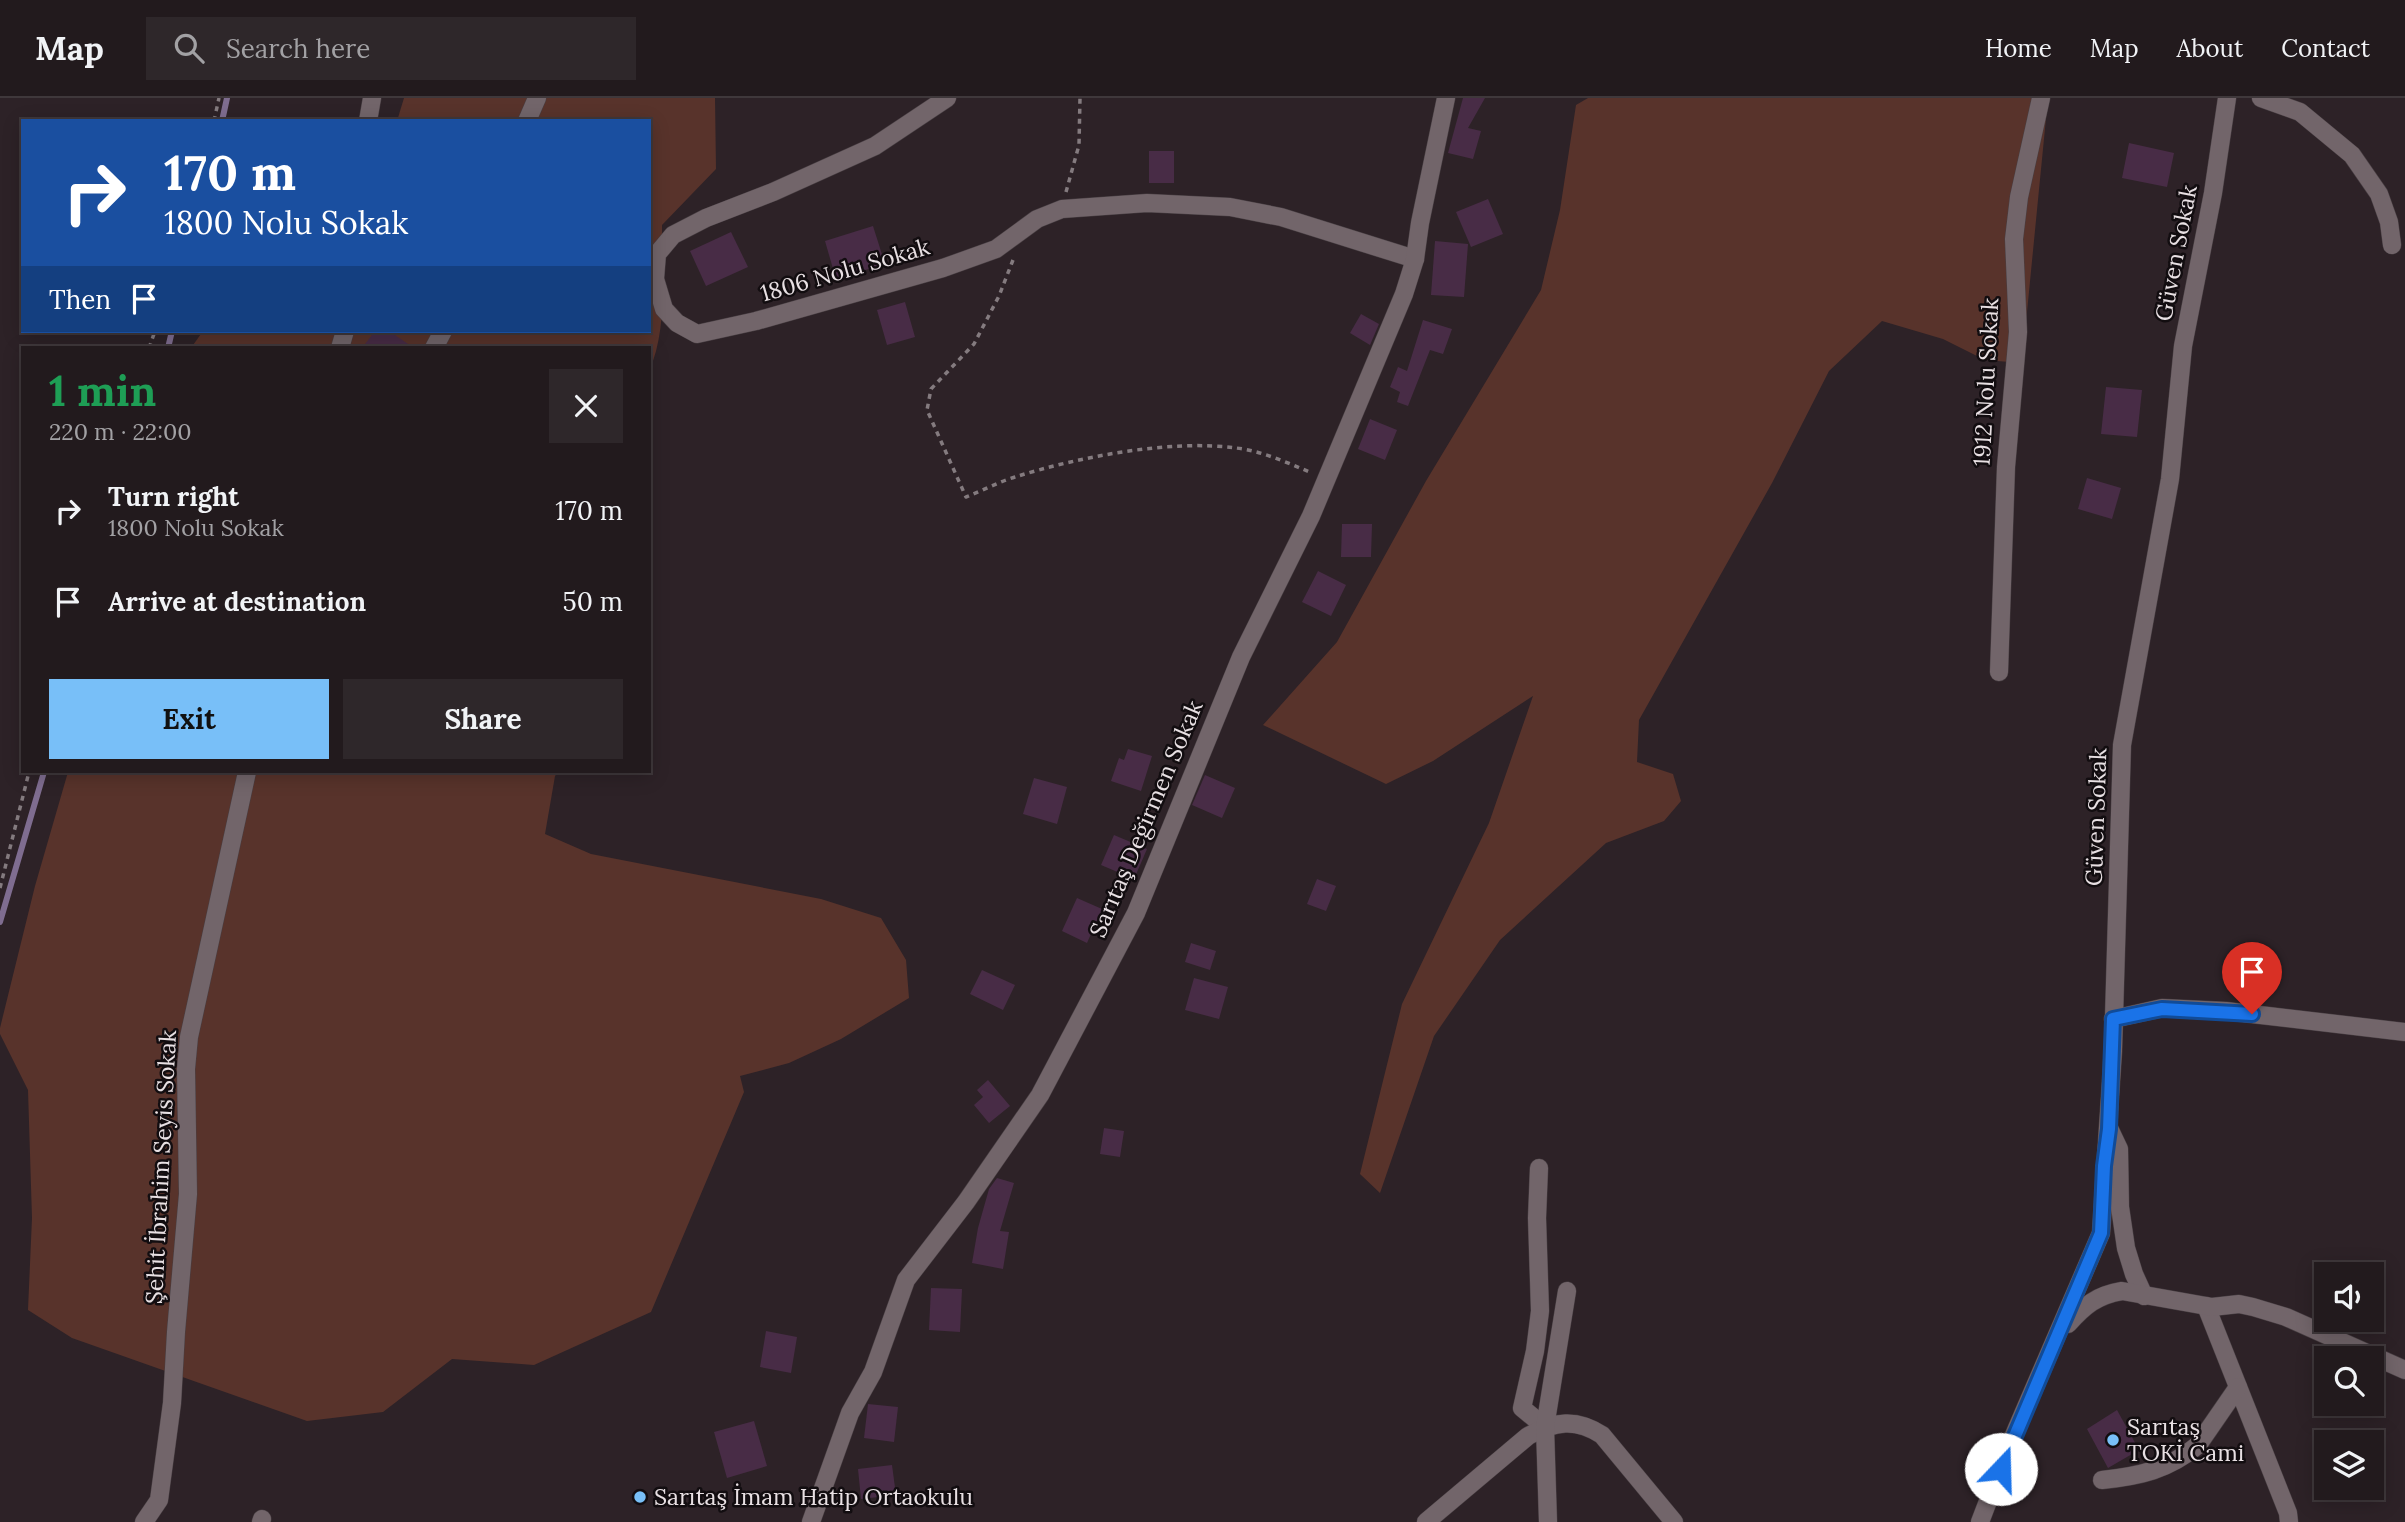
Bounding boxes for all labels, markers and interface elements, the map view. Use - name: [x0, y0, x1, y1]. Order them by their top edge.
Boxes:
- search box: [146, 17, 636, 80]
- text: Map: [35, 27, 104, 69]
- icon: search: [170, 29, 208, 67]
- text: Search here: [226, 32, 370, 65]
- text: Home: [1985, 33, 2052, 64]
- text: Map: [2090, 33, 2139, 64]
- text: About: [2177, 33, 2243, 64]
- text: Contact: [2281, 33, 2370, 64]
- text: 170 m: [164, 141, 296, 203]
- icon: right: [49, 147, 140, 238]
- street label: Güven Sokak: [2148, 182, 2203, 323]
- text: 1800 Nolu Sokak: [164, 202, 409, 243]
- street label: 1806 Nolu Sokak: [757, 231, 933, 308]
- icon: arrive: [125, 280, 163, 318]
- text: Then: [49, 283, 111, 316]
- street label: 1912 Nolu Sokak: [1967, 297, 2004, 467]
- text: 1 min: [49, 364, 156, 418]
- button: close: [549, 369, 623, 443]
- text: 220 m · 22:00: [49, 417, 191, 446]
- text: Turn right: [108, 480, 239, 513]
- icon: right: [49, 492, 87, 530]
- text: 170 m: [555, 494, 623, 527]
- text: 1800 Nolu Sokak: [108, 513, 284, 542]
- icon: arrive: [49, 583, 87, 621]
- text: Arrive at destination: [108, 585, 366, 618]
- text: 50 m: [563, 585, 623, 618]
- button: Exit: [49, 679, 329, 759]
- button: Share: [343, 679, 623, 759]
- street label: Sarıtaş Değirmen Sokak: [1082, 695, 1209, 942]
- street label: Güven Sokak: [2079, 747, 2112, 887]
- pin: [2222, 942, 2282, 1014]
- icon: arrive: [2233, 953, 2271, 991]
- street label: Şehit İbrahim Seyis Sokak: [139, 1029, 182, 1305]
- map controls: [2314, 1262, 2384, 1500]
- button: sound: [2314, 1262, 2384, 1332]
- button: search: [2314, 1346, 2384, 1416]
- place label: Sarıtaş TOKİ Cami: [2127, 1412, 2244, 1467]
- button: layers: [2314, 1430, 2384, 1500]
- position arrow: [1964, 1432, 2038, 1506]
- marker: Sarıtaş TOKİ Cami: [2105, 1432, 2121, 1448]
- place label: Sarıtaş İmam Hatip Ortaokulu: [654, 1482, 973, 1511]
- marker: Sarıtaş İmam Hatip Ortaokulu: [632, 1489, 648, 1505]

